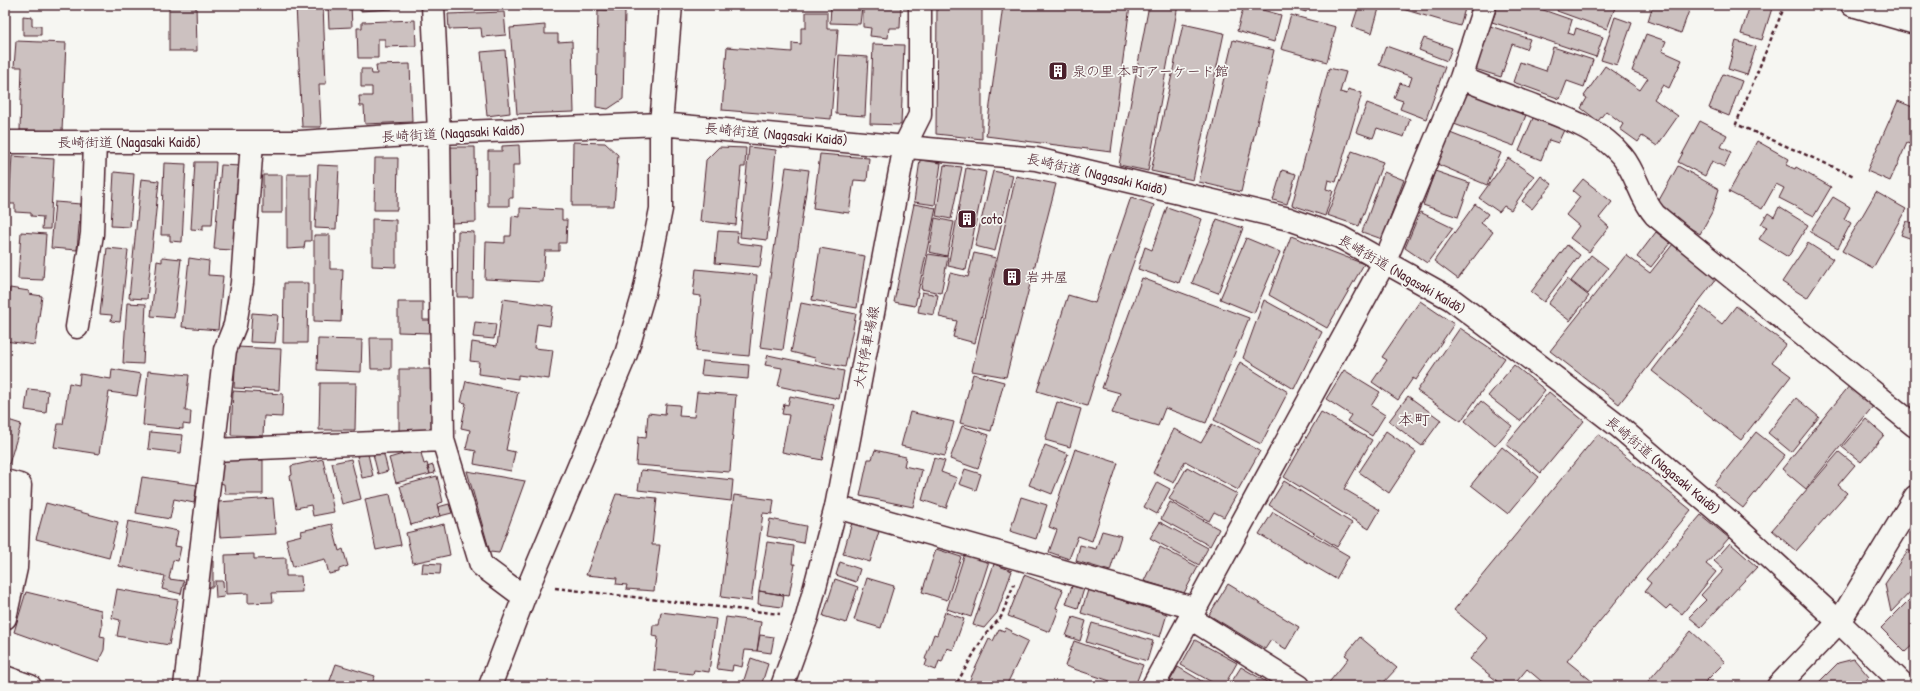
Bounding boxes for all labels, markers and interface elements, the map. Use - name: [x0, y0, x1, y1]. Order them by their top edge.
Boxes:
- building icon: 泉の里 本町アーケード館: [1047, 60, 1069, 82]
- place label: 泉の里 本町アーケード館: [1072, 61, 1229, 80]
- street label: 長崎街道 (Nagasaki Kaidō): [704, 118, 848, 150]
- street label: 長崎街道 (Nagasaki Kaidō): [381, 119, 525, 147]
- street label: 長崎街道 (Nagasaki Kaidō): [57, 132, 201, 152]
- street label: 長崎街道 (Nagasaki Kaidō): [1025, 148, 1169, 200]
- building icon: coto: [956, 208, 978, 230]
- place label: coto: [981, 209, 1003, 228]
- street label: 長崎街道 (Nagasaki Kaidō): [1335, 229, 1469, 319]
- building icon: 岩井屋: [1001, 266, 1023, 288]
- place label: 岩井屋: [1026, 267, 1068, 286]
- street label: 大村停車場線: [848, 304, 883, 390]
- district label: 本町: [1398, 408, 1430, 430]
- street label: 長崎街道 (Nagasaki Kaidō): [1602, 411, 1724, 519]

